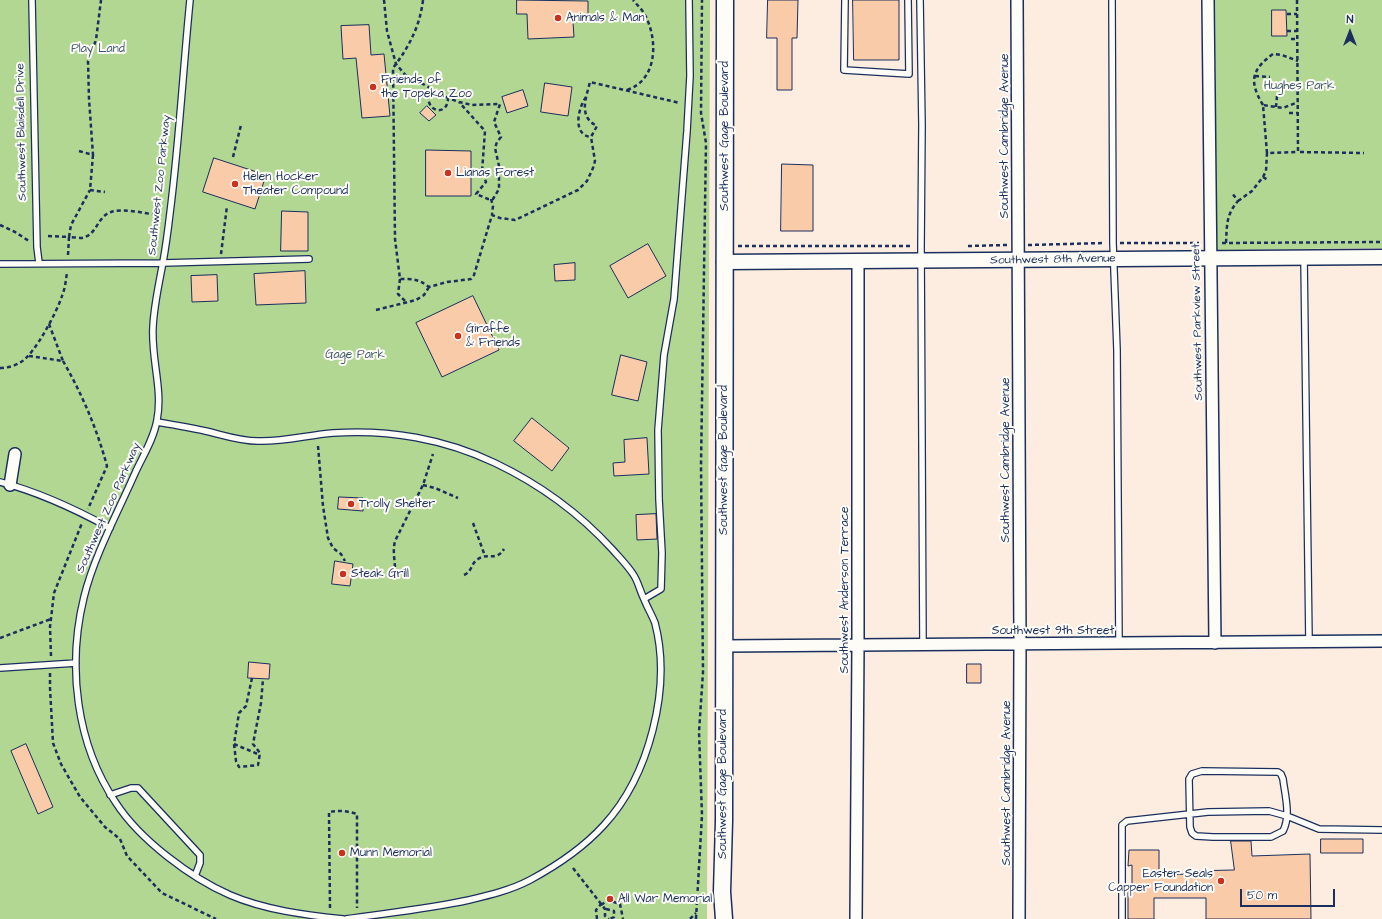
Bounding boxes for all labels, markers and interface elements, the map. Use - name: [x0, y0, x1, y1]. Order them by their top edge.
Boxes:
- place label: Animals & Man: [566, 11, 645, 25]
- north arrow: [1330, 12, 1370, 52]
- text: N: [1347, 12, 1353, 27]
- marker: Animals & Man: [553, 13, 563, 23]
- park label: Play Land: [71, 42, 125, 56]
- street label: Southwest Cambridge Avenue: [998, 54, 1012, 218]
- street label: Southwest Gage Boulevard: [718, 61, 732, 211]
- street label: Southwest Blaisdell Drive: [14, 63, 30, 201]
- place label: Friends of the Topeka Zoo: [381, 73, 472, 101]
- park label: Hughes Park: [1264, 79, 1334, 93]
- marker: Friends of the Topeka Zoo: [368, 82, 378, 92]
- street label: Southwest Zoo Parkway: [145, 114, 175, 256]
- place label: Lianas Forest: [456, 166, 534, 180]
- marker: Lianas Forest: [443, 168, 453, 178]
- place label: Helen Hocker Theater Compound: [243, 170, 348, 198]
- marker: Helen Hocker Theater Compound: [230, 179, 240, 189]
- street label: Southwest Parkview Street: [1189, 243, 1207, 401]
- street label: Southwest 8th Avenue: [990, 252, 1116, 268]
- place label: Giraffe & Friends: [466, 322, 520, 350]
- marker: Giraffe & Friends: [453, 331, 463, 341]
- park label: Gage Park: [325, 348, 385, 362]
- street label: Southwest Cambridge Avenue: [999, 378, 1013, 542]
- street label: Southwest Gage Boulevard: [717, 385, 731, 535]
- street label: Southwest Zoo Parkway: [74, 441, 144, 575]
- place label: Trolly Shelter: [359, 497, 435, 511]
- marker: Trolly Shelter: [346, 499, 356, 509]
- street label: Southwest Anderson Terrace: [838, 506, 852, 674]
- place label: Steak Grill: [351, 567, 409, 581]
- marker: Steak Grill: [338, 569, 348, 579]
- street label: Southwest 9th Street: [992, 624, 1114, 638]
- street label: Southwest Cambridge Avenue: [1000, 701, 1014, 865]
- street label: Southwest Gage Boulevard: [716, 709, 730, 859]
- place label: Munn Memorial: [350, 846, 432, 860]
- marker: Munn Memorial: [337, 848, 347, 858]
- place label: Easter Seals Capper Foundation: [1108, 867, 1213, 895]
- marker: Easter Seals Capper Foundation: [1216, 876, 1226, 886]
- scale bar: [1242, 881, 1337, 907]
- text: 50 m: [1247, 887, 1277, 904]
- place label: All War Memorial: [618, 892, 712, 906]
- marker: All War Memorial: [605, 894, 615, 904]

